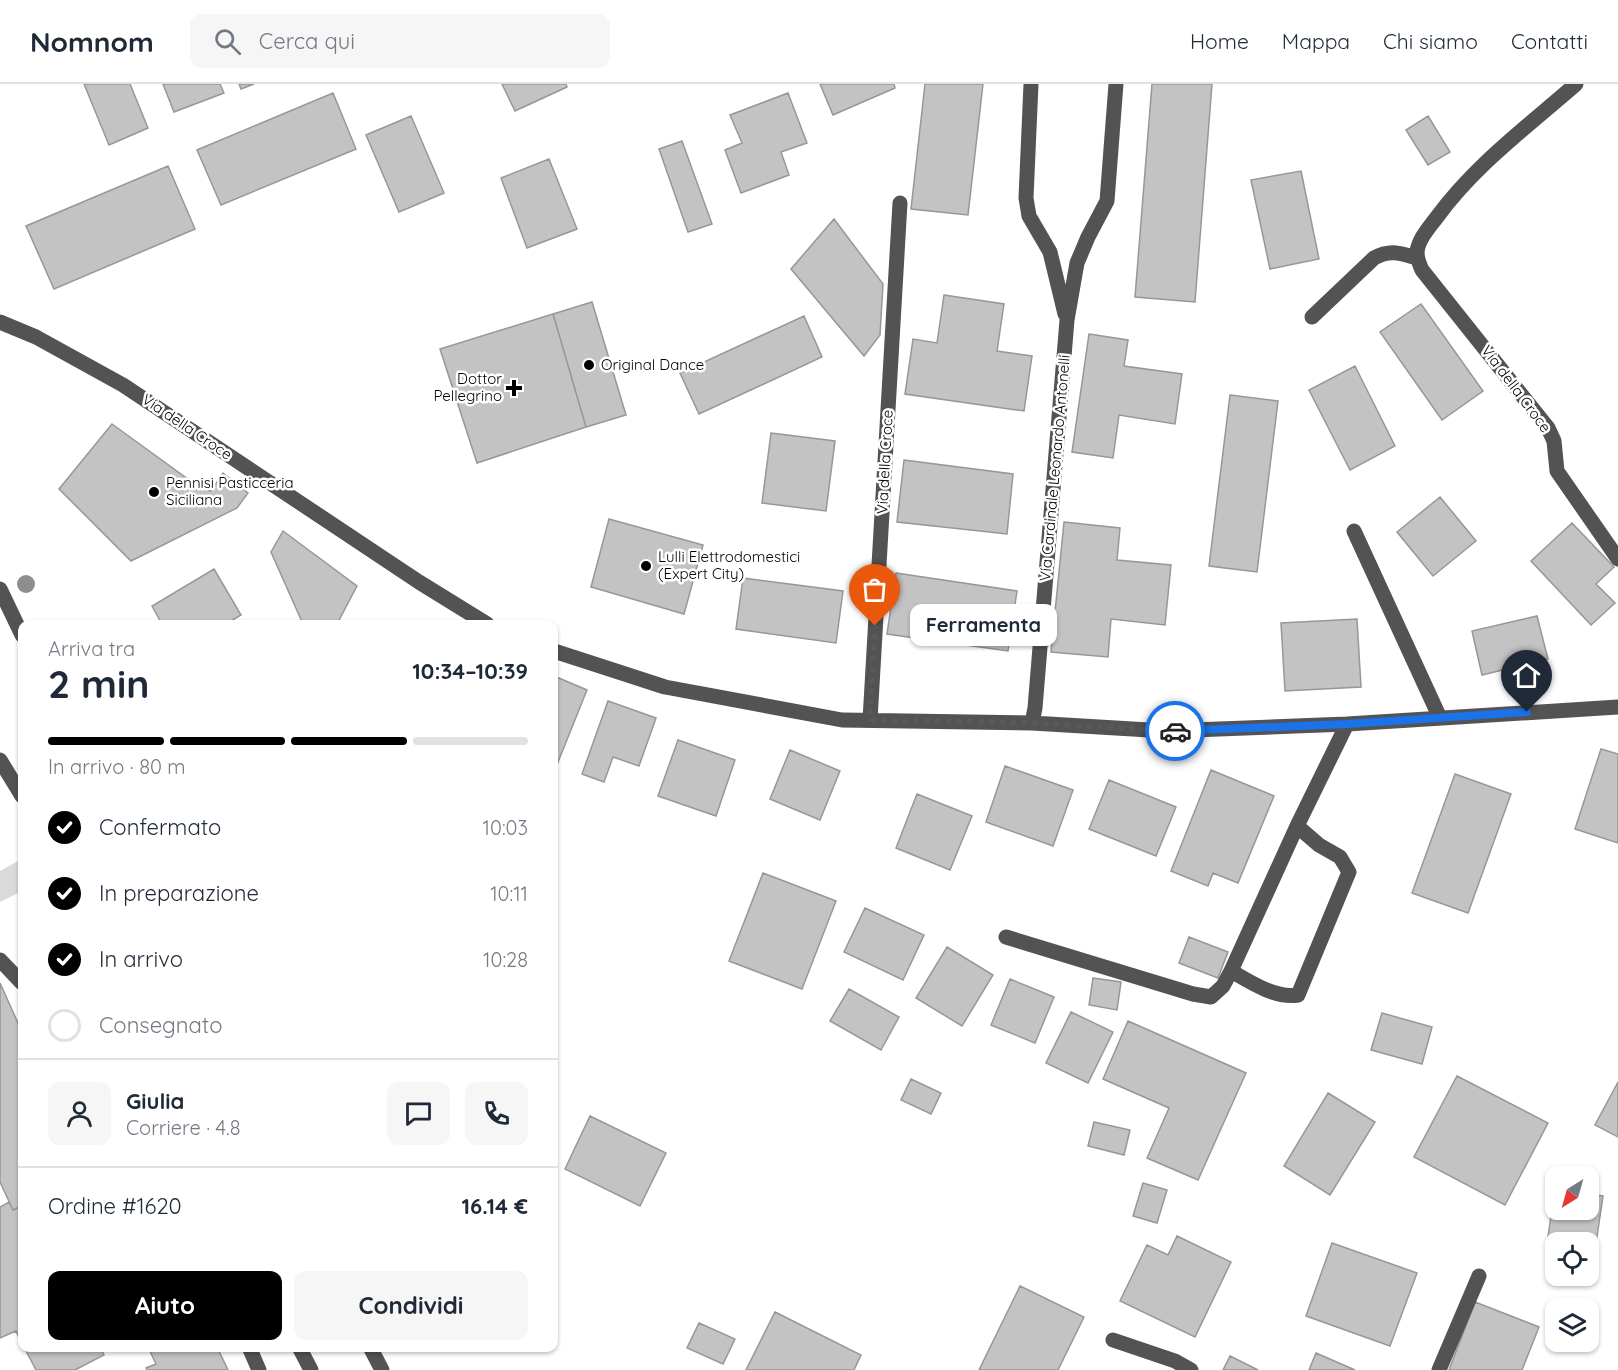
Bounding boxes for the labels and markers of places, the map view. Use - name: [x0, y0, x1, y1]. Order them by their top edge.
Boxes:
- place label: Original Dance: [601, 355, 704, 374]
- marker: Original Dance: [582, 358, 596, 372]
- place label: Dottor Pellegrino: [434, 369, 502, 405]
- marker: Dottor Pellegrino: [507, 381, 521, 395]
- place label: Pennisi Pasticceria Siciliana: [166, 473, 294, 509]
- marker: Pennisi Pasticceria Siciliana: [147, 485, 161, 499]
- place label: Lulli Elettrodomestici (Expert City): [658, 547, 800, 583]
- marker: Lulli Elettrodomestici (Expert City): [639, 559, 653, 573]
- pin: [849, 564, 900, 626]
- callout: Ferramenta: [911, 605, 1058, 647]
- pin: [1501, 650, 1552, 712]

